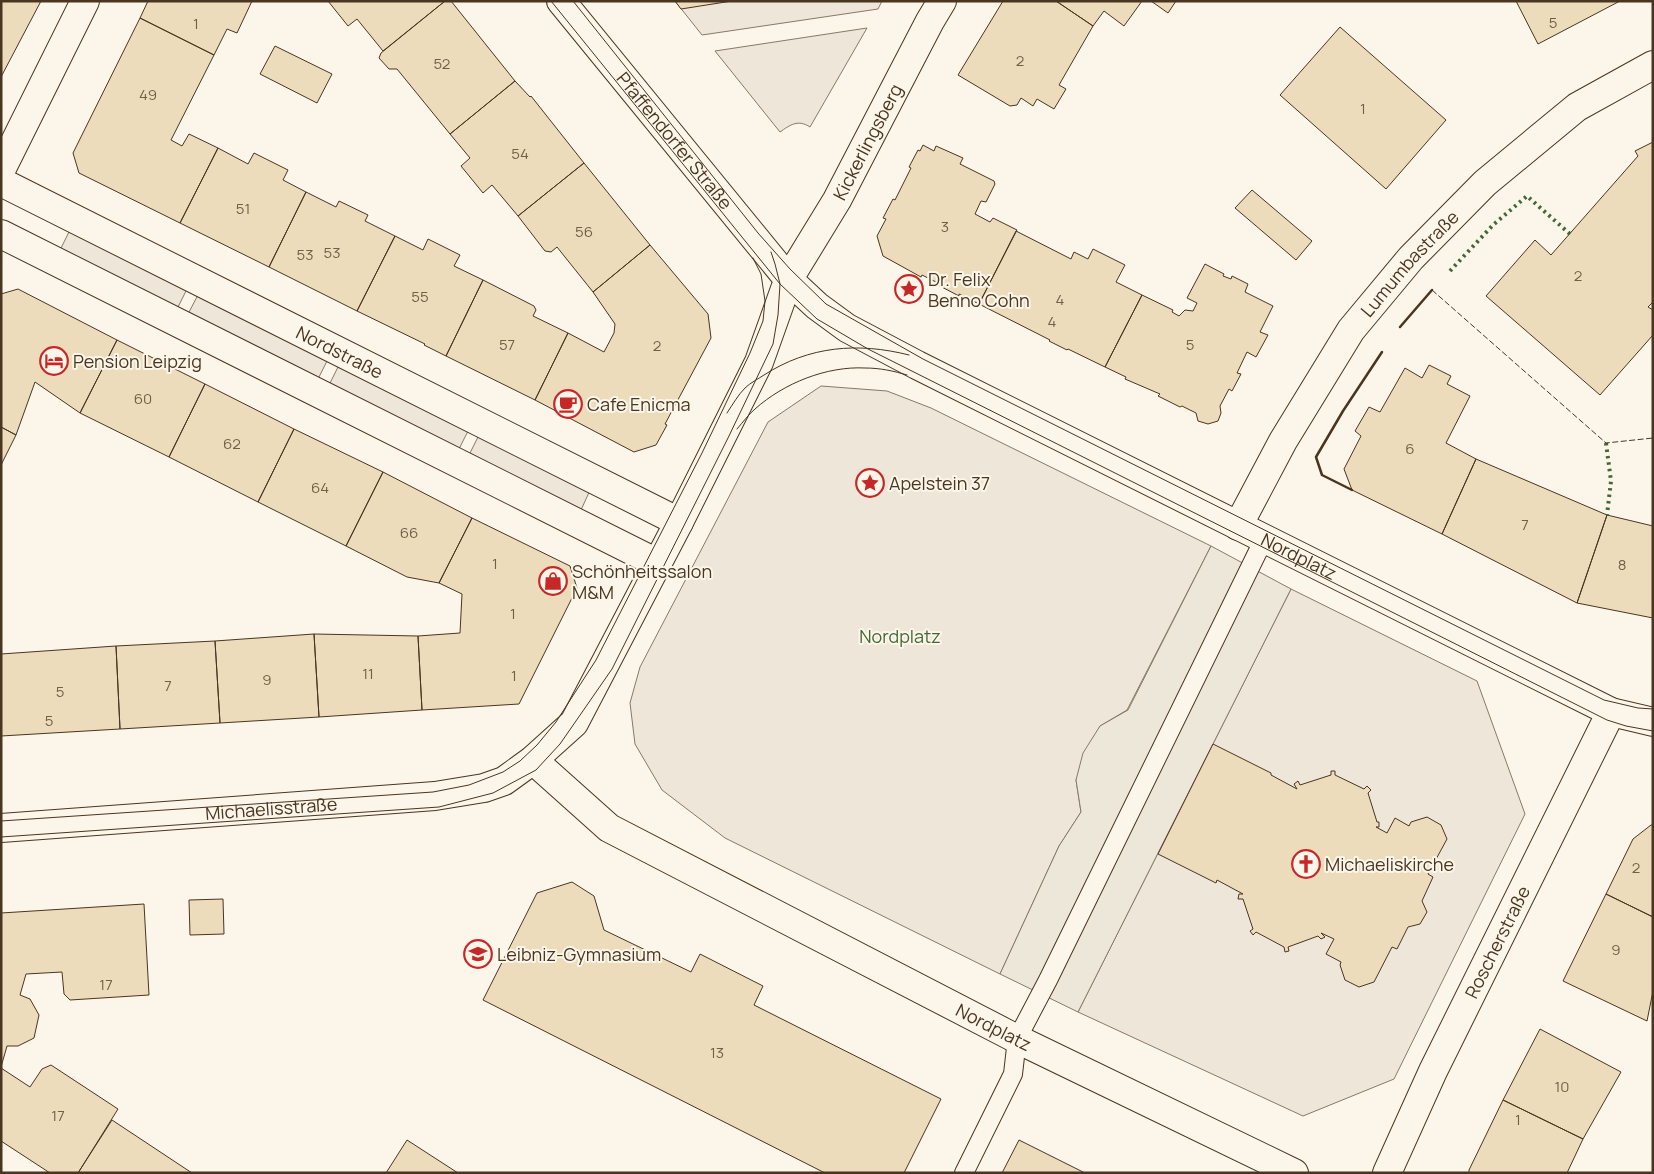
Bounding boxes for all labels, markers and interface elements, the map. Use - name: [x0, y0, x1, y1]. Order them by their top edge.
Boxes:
- house number: 5: [1549, 12, 1557, 33]
- house number: 1: [193, 13, 199, 34]
- house number: 2: [1016, 50, 1024, 71]
- house number: 52: [434, 53, 450, 74]
- street label: Pfaffendorfer Straße: [612, 67, 738, 214]
- street label: Kickerlingsberg: [827, 80, 907, 204]
- house number: 49: [139, 84, 157, 105]
- house number: 1: [1360, 98, 1366, 119]
- house number: 54: [511, 143, 529, 164]
- house number: 51: [236, 198, 250, 219]
- street label: Lumumbastraße: [1355, 205, 1464, 322]
- house number: 3: [941, 216, 949, 237]
- house number: 56: [575, 221, 593, 242]
- house number: 53: [324, 242, 340, 263]
- house number: 53: [297, 244, 313, 265]
- house number: 2: [1574, 265, 1582, 286]
- place label: Dr. Felix Benno Cohn: [928, 267, 1030, 312]
- place icon: Dr. Felix Benno Cohn: [894, 274, 924, 304]
- house number: 55: [411, 286, 429, 307]
- house number: 4: [1056, 289, 1065, 310]
- house number: 4: [1048, 311, 1057, 332]
- street label: Nordstraße: [292, 320, 387, 384]
- house number: 57: [499, 334, 515, 355]
- house number: 5: [1186, 334, 1194, 355]
- house number: 2: [653, 335, 661, 356]
- hotel icon: Pension Leipzig: [39, 346, 69, 376]
- place label: Pension Leipzig: [73, 349, 202, 373]
- house number: 60: [134, 388, 152, 409]
- cafe icon: Cafe Enicma: [553, 389, 583, 419]
- place label: Cafe Enicma: [587, 392, 690, 416]
- house number: 62: [223, 433, 241, 454]
- house number: 6: [1405, 438, 1415, 459]
- place icon: Apelstein 37: [855, 468, 885, 498]
- place label: Apelstein 37: [889, 471, 990, 495]
- house number: 64: [311, 477, 329, 498]
- house number: 7: [1521, 514, 1529, 535]
- house number: 66: [400, 522, 418, 543]
- street label: Nordplatz: [1257, 527, 1341, 585]
- house number: 1: [492, 553, 498, 574]
- house number: 8: [1618, 554, 1626, 575]
- place label: Schönheitssalon M&M: [572, 559, 712, 604]
- shop icon: Schönheitssalon M&M: [538, 566, 568, 596]
- house number: 1: [510, 603, 516, 624]
- park label: Nordplatz: [859, 624, 941, 648]
- house number: 11: [362, 663, 374, 684]
- house number: 1: [511, 665, 517, 686]
- house number: 9: [262, 669, 272, 690]
- house number: 7: [164, 675, 172, 696]
- house number: 5: [56, 681, 64, 702]
- house number: 5: [45, 710, 53, 731]
- street label: Michaelisstraße: [204, 791, 338, 825]
- church icon: Michaeliskirche: [1291, 849, 1321, 879]
- place label: Michaeliskirche: [1325, 852, 1454, 876]
- house number: 2: [1632, 857, 1640, 878]
- street label: Roscherstraße: [1459, 882, 1535, 1002]
- school or university icon: Leibniz-Gymnasium: [463, 939, 493, 969]
- house number: 9: [1611, 939, 1621, 960]
- place label: Leibniz-Gymnasium: [497, 942, 661, 966]
- house number: 17: [99, 974, 113, 995]
- street label: Nordplatz: [952, 998, 1035, 1056]
- house number: 13: [710, 1042, 724, 1063]
- house number: 10: [1555, 1076, 1570, 1097]
- house number: 17: [51, 1105, 65, 1126]
- house number: 1: [1515, 1109, 1521, 1130]

